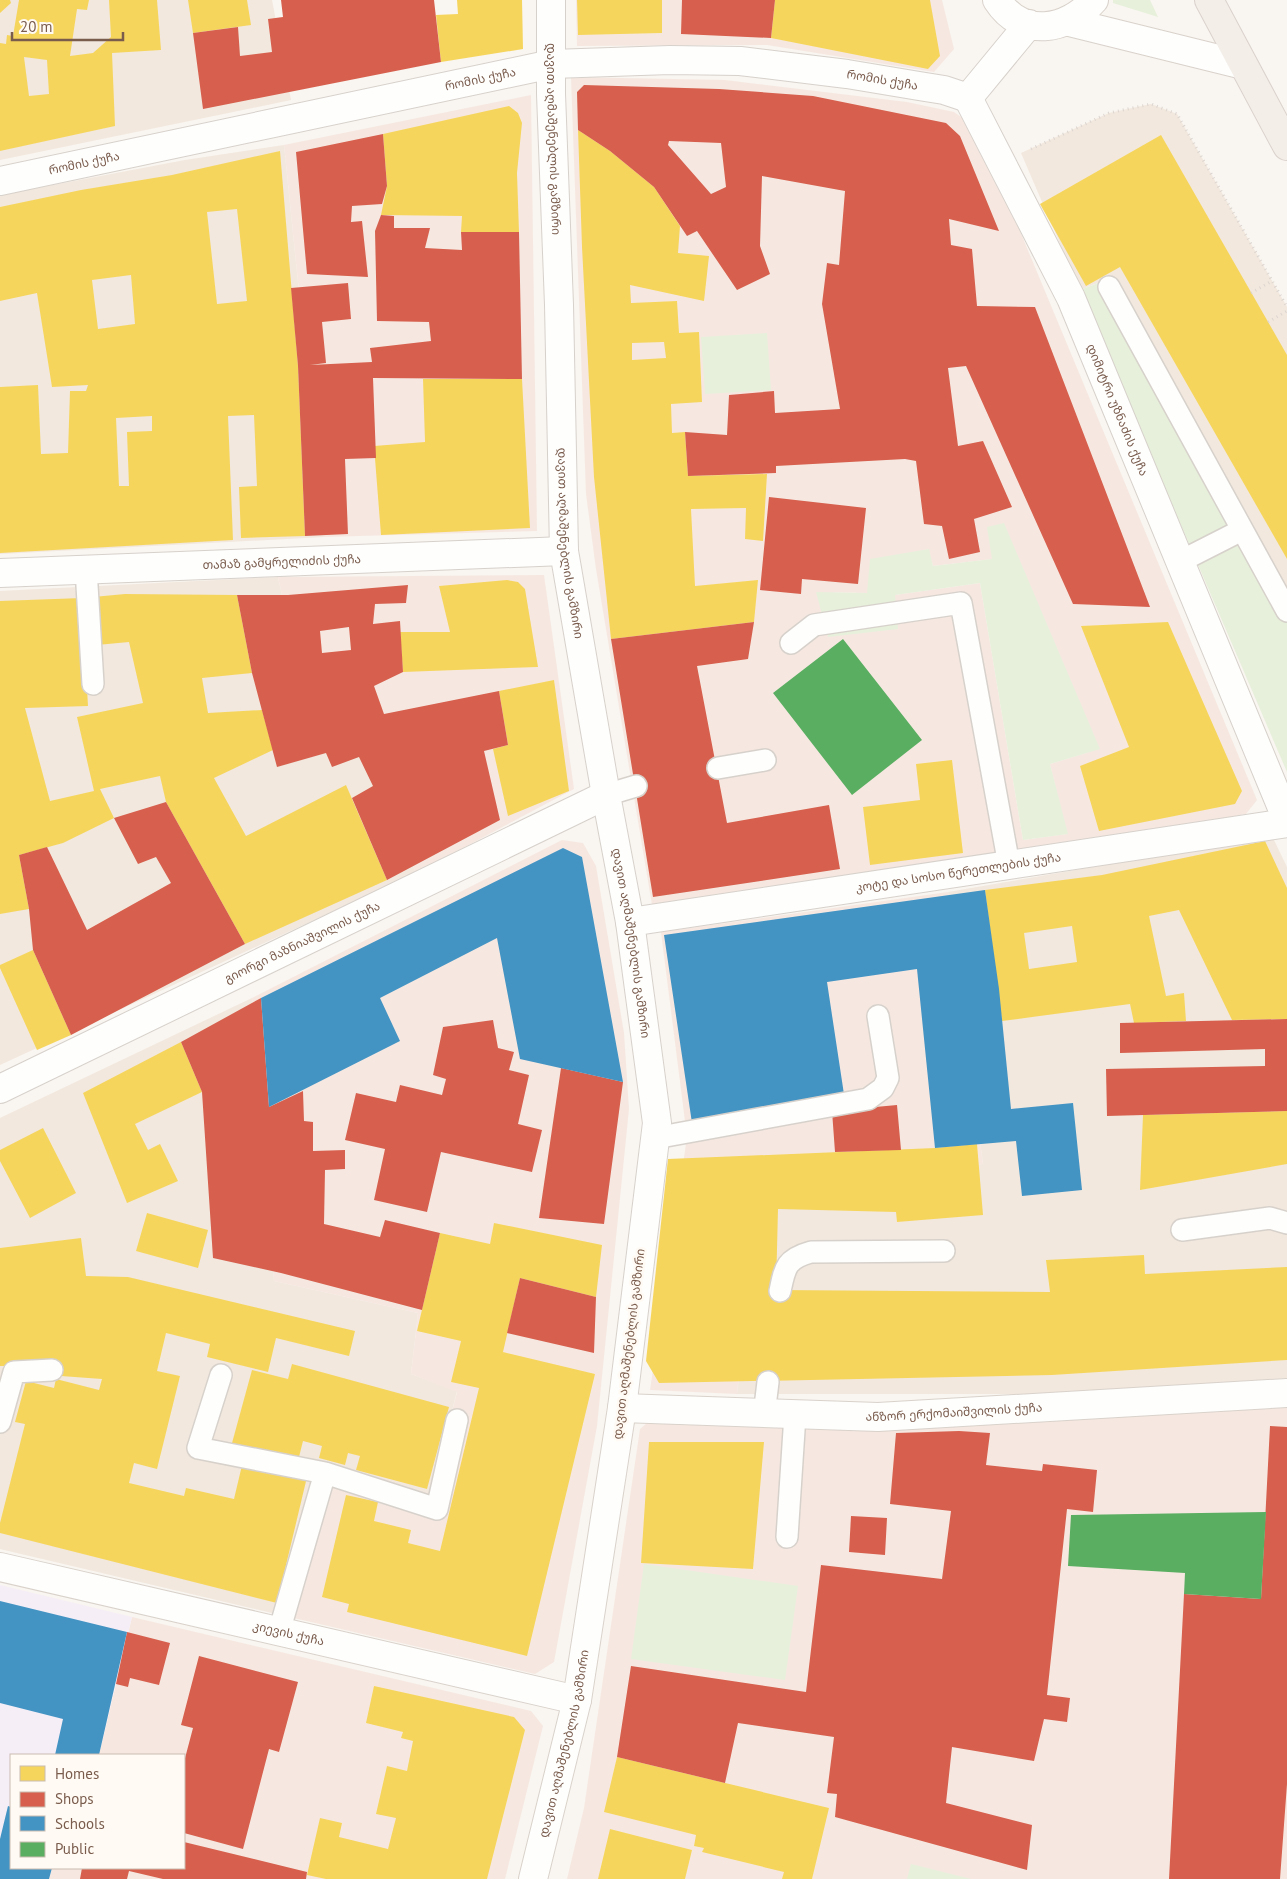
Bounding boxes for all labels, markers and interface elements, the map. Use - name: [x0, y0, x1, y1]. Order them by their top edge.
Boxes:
- scale bar: [12, 10, 124, 42]
- text: 20 m: [20, 17, 53, 36]
- street label: დავით აღმაშენებლის გამზირი: [543, 43, 564, 235]
- street label: რომის ქუჩა: [443, 64, 517, 94]
- street label: რომის ქუჩა: [846, 66, 919, 93]
- street label: რომის ქუჩა: [47, 148, 121, 177]
- street label: დიმიტრი უზნაძის ქუჩა: [1083, 341, 1152, 478]
- street label: დავით აღმაშენებლის გამზირი: [554, 448, 587, 640]
- street label: თამაზ გამყრელიძის ქუჩა: [202, 551, 361, 572]
- street label: დავით აღმაშენებლის გამზირი: [608, 847, 654, 1039]
- street label: კოტე და სოსო წერეთლების ქუჩა: [855, 849, 1062, 895]
- street label: გიორგი მაზნიაშვილის ქუჩა: [222, 898, 382, 986]
- street label: დავით აღმაშენებლის გამზირი: [609, 1248, 649, 1440]
- street label: ანზორ ერქომაიშვილის ქუჩა: [865, 1399, 1043, 1424]
- street label: კიევის ქუჩა: [251, 1618, 326, 1648]
- street label: დავით აღმაშენებლის გამზირი: [535, 1649, 592, 1839]
- legend: [10, 1754, 185, 1869]
- text: Homes: [55, 1764, 99, 1783]
- text: Shops: [55, 1789, 94, 1808]
- text: Schools: [55, 1814, 105, 1833]
- text: Public: [55, 1839, 94, 1858]

